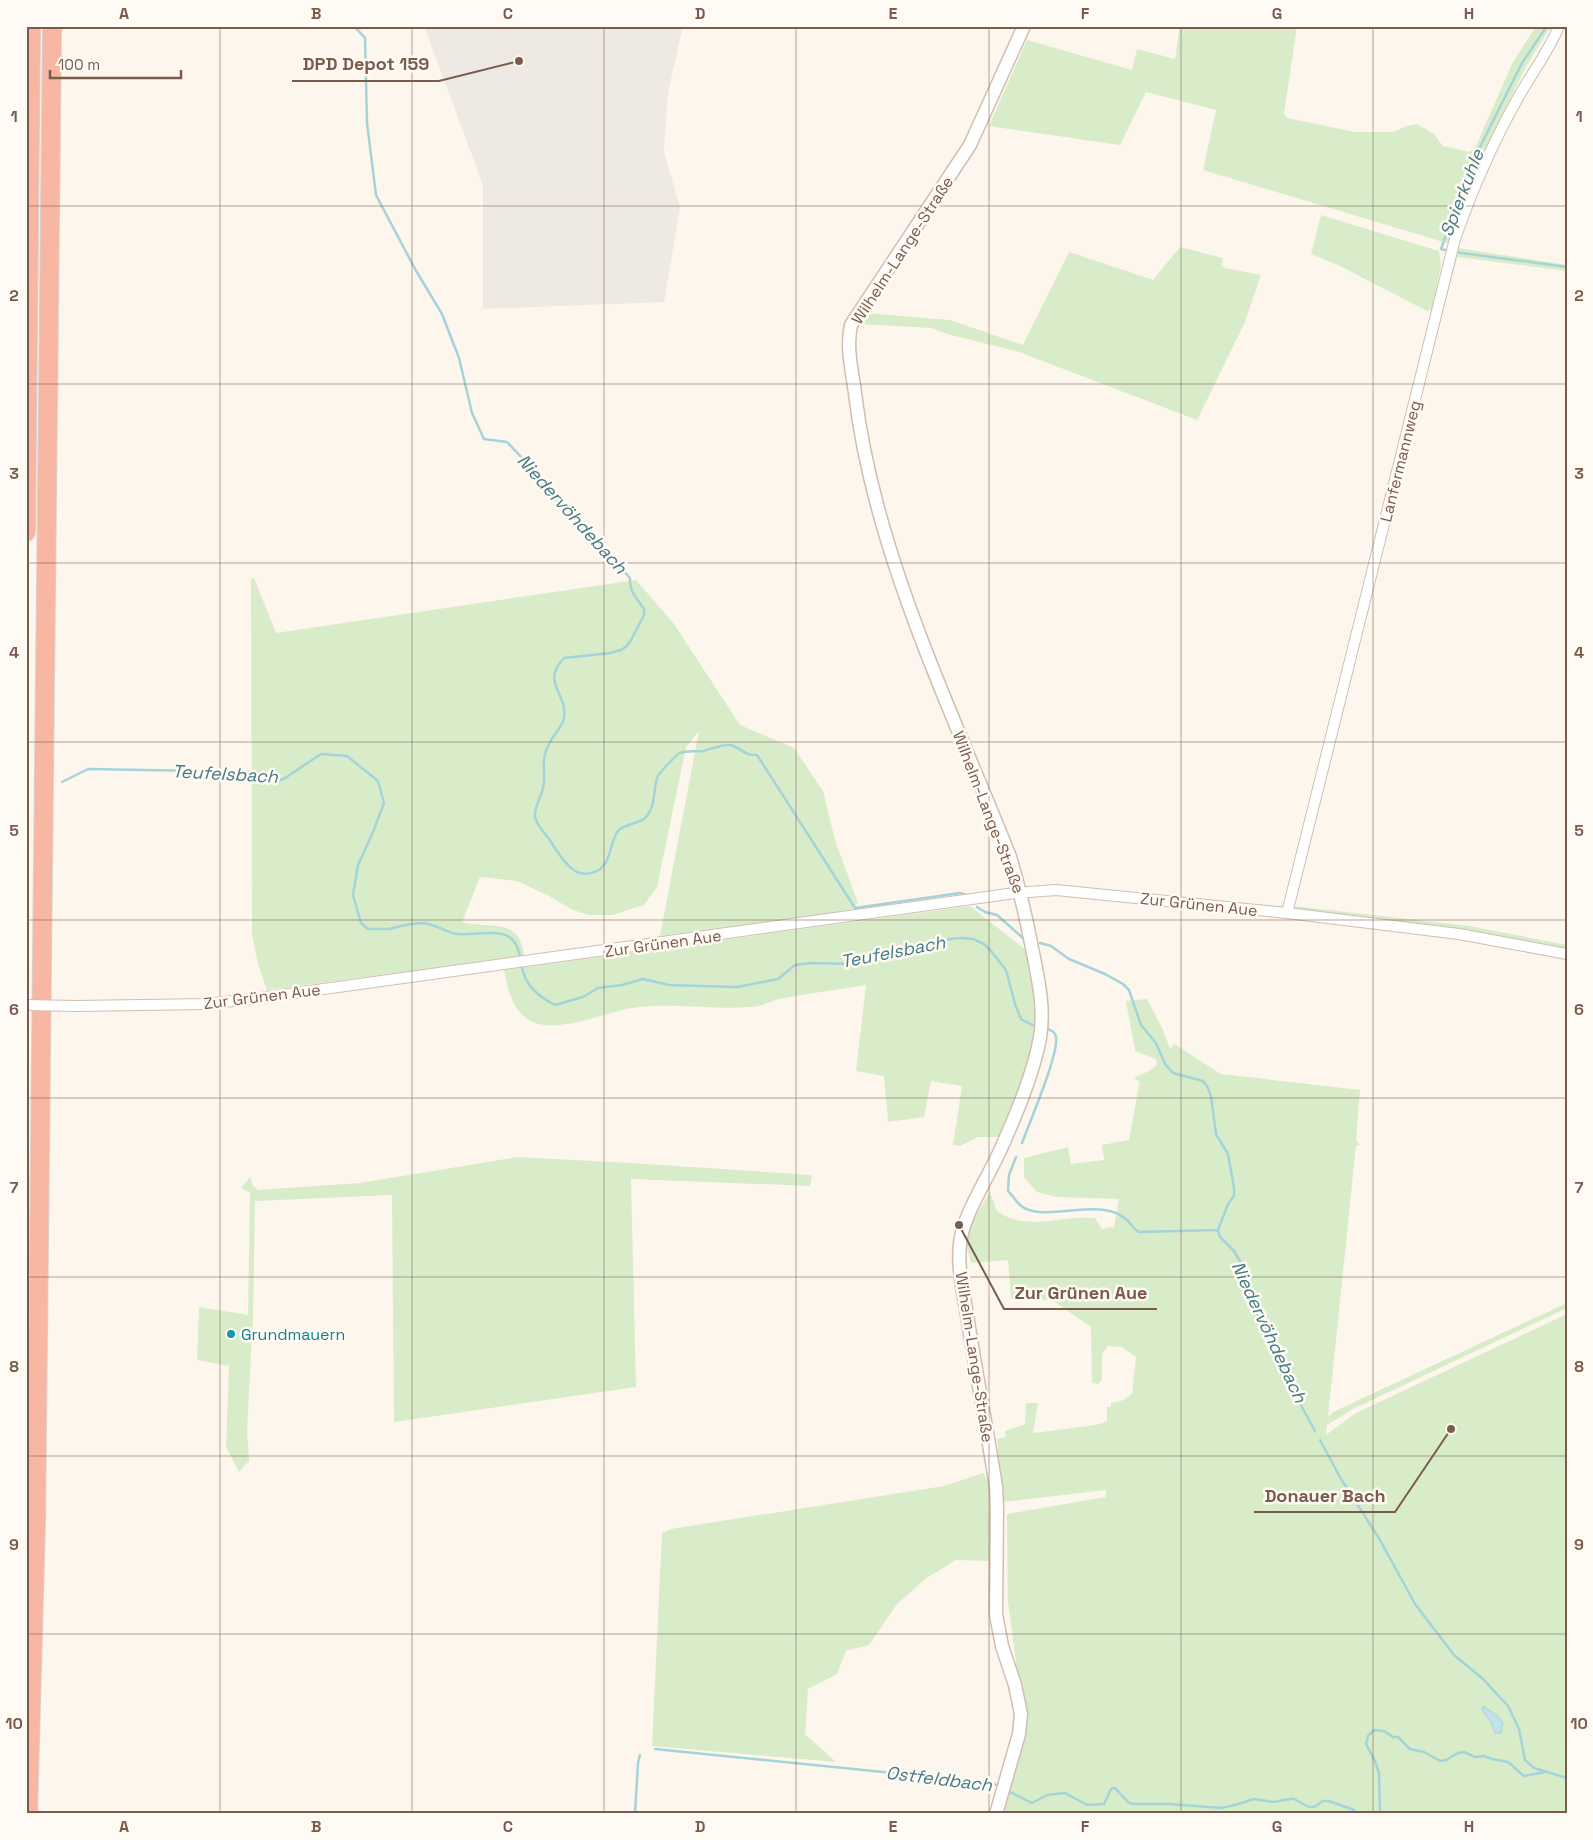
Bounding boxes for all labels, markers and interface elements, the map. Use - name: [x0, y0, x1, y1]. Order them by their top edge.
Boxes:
- text: A: [119, 3, 129, 24]
- text: B: [311, 3, 321, 24]
- text: C: [503, 3, 513, 24]
- text: D: [695, 3, 705, 24]
- text: E: [889, 3, 898, 24]
- text: F: [1081, 3, 1090, 24]
- text: G: [1272, 3, 1282, 24]
- text: H: [1464, 3, 1474, 24]
- scale bar: [50, 48, 181, 80]
- callout: DPD Depot 159: [292, 48, 439, 81]
- text: DPD Depot 159: [303, 52, 429, 75]
- text: 100 m: [58, 55, 100, 74]
- text: 1: [10, 106, 18, 127]
- text: 1: [1575, 106, 1583, 127]
- water label: Spierkuhle: [1434, 145, 1489, 240]
- street label: Wilhelm-Lange-Straße: [847, 172, 958, 328]
- text: 2: [9, 285, 19, 306]
- text: 2: [1574, 285, 1584, 306]
- street label: Lanfermannweg: [1375, 398, 1426, 524]
- water label: Niedervöhdebach: [513, 449, 633, 579]
- text: 3: [9, 463, 19, 484]
- text: 3: [1574, 463, 1584, 484]
- text: 4: [9, 642, 19, 663]
- text: 4: [1574, 642, 1584, 663]
- street label: Wilhelm-Lange-Straße: [948, 728, 1029, 896]
- water label: Teufelsbach: [171, 759, 280, 788]
- text: 5: [9, 820, 19, 841]
- text: 5: [1574, 820, 1584, 841]
- street label: Zur Grünen Aue: [1139, 888, 1259, 921]
- street label: Zur Grünen Aue: [603, 925, 723, 962]
- water label: Teufelsbach: [839, 930, 948, 973]
- street label: Zur Grünen Aue: [202, 979, 322, 1014]
- text: 6: [9, 999, 19, 1020]
- text: 6: [1574, 999, 1584, 1020]
- text: 7: [10, 1177, 19, 1198]
- text: 7: [1575, 1177, 1584, 1198]
- water label: Niedervöhdebach: [1227, 1257, 1313, 1407]
- street label: Wilhelm-Lange-Straße: [951, 1270, 998, 1444]
- callout: Zur Grünen Aue: [1004, 1276, 1157, 1309]
- text: Zur Grünen Aue: [1015, 1281, 1147, 1304]
- place label: Grundmauern: [241, 1324, 345, 1345]
- marker: Grundmauern: [225, 1328, 237, 1340]
- text: 8: [9, 1356, 19, 1377]
- text: 8: [1574, 1356, 1584, 1377]
- callout: Donauer Bach: [1254, 1479, 1395, 1512]
- text: Donauer Bach: [1264, 1484, 1386, 1507]
- text: 9: [9, 1534, 19, 1555]
- text: 9: [1574, 1534, 1584, 1555]
- text: 10: [5, 1713, 23, 1734]
- text: 10: [1570, 1713, 1588, 1734]
- water label: Ostfeldbach: [885, 1761, 994, 1797]
- text: A: [119, 1816, 129, 1837]
- text: B: [311, 1816, 321, 1837]
- text: C: [503, 1816, 513, 1837]
- text: D: [695, 1816, 705, 1837]
- text: E: [889, 1816, 898, 1837]
- text: F: [1081, 1816, 1090, 1837]
- text: G: [1272, 1816, 1282, 1837]
- text: H: [1464, 1816, 1474, 1837]

